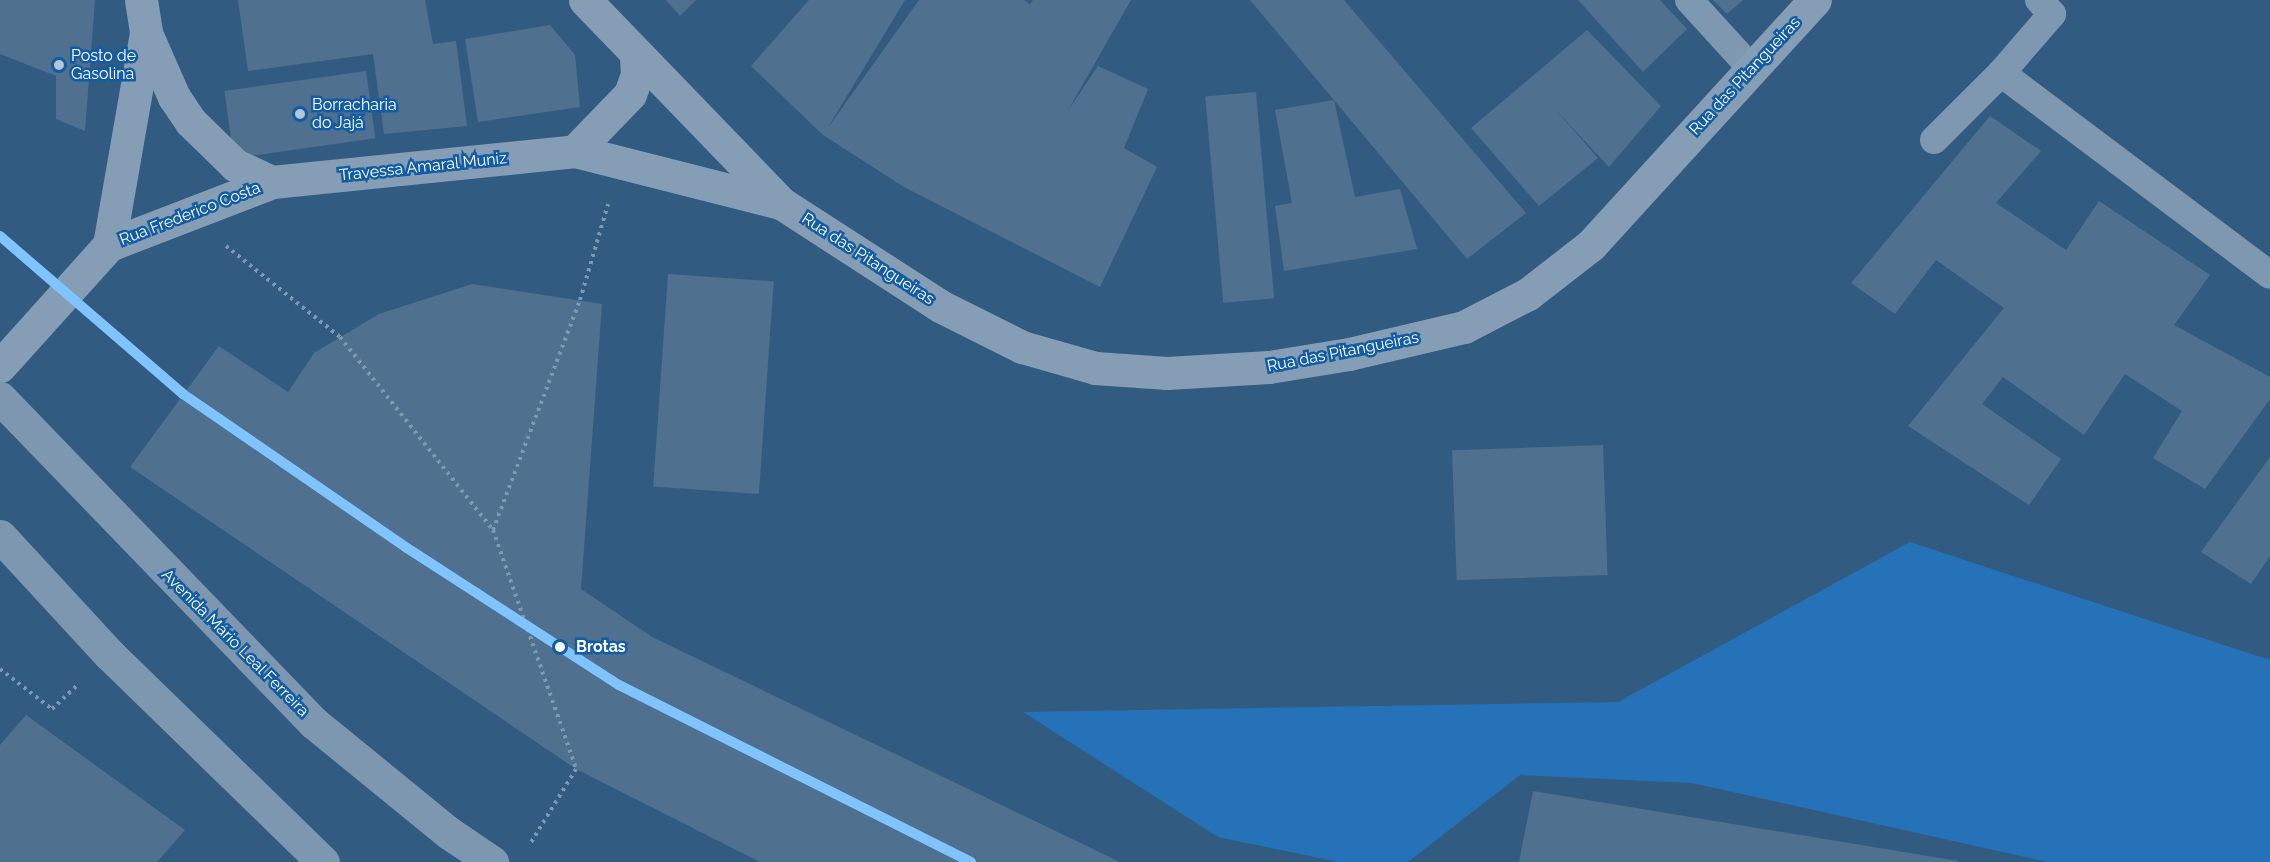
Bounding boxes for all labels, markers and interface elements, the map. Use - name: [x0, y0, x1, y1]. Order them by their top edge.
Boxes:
- street label: Rua das Pitangueiras: [1685, 13, 1805, 139]
- place label: Posto de Gasolina: [71, 46, 136, 84]
- marker: Posto de Gasolina: [52, 58, 66, 72]
- place label: Borracharia do Jajá: [312, 95, 397, 133]
- marker: Borracharia do Jajá: [293, 107, 307, 121]
- street label: Travessa Amaral Muniz: [338, 149, 508, 185]
- street label: Rua Frederico Costa: [117, 178, 263, 250]
- street label: Rua das Pitangueiras: [798, 209, 938, 309]
- street label: Rua das Pitangueiras: [1265, 328, 1421, 376]
- street label: Avenida Mário Leal Ferreira: [157, 565, 313, 721]
- marker: Brotas: [549, 636, 571, 658]
- place label: Brotas: [576, 637, 626, 657]

